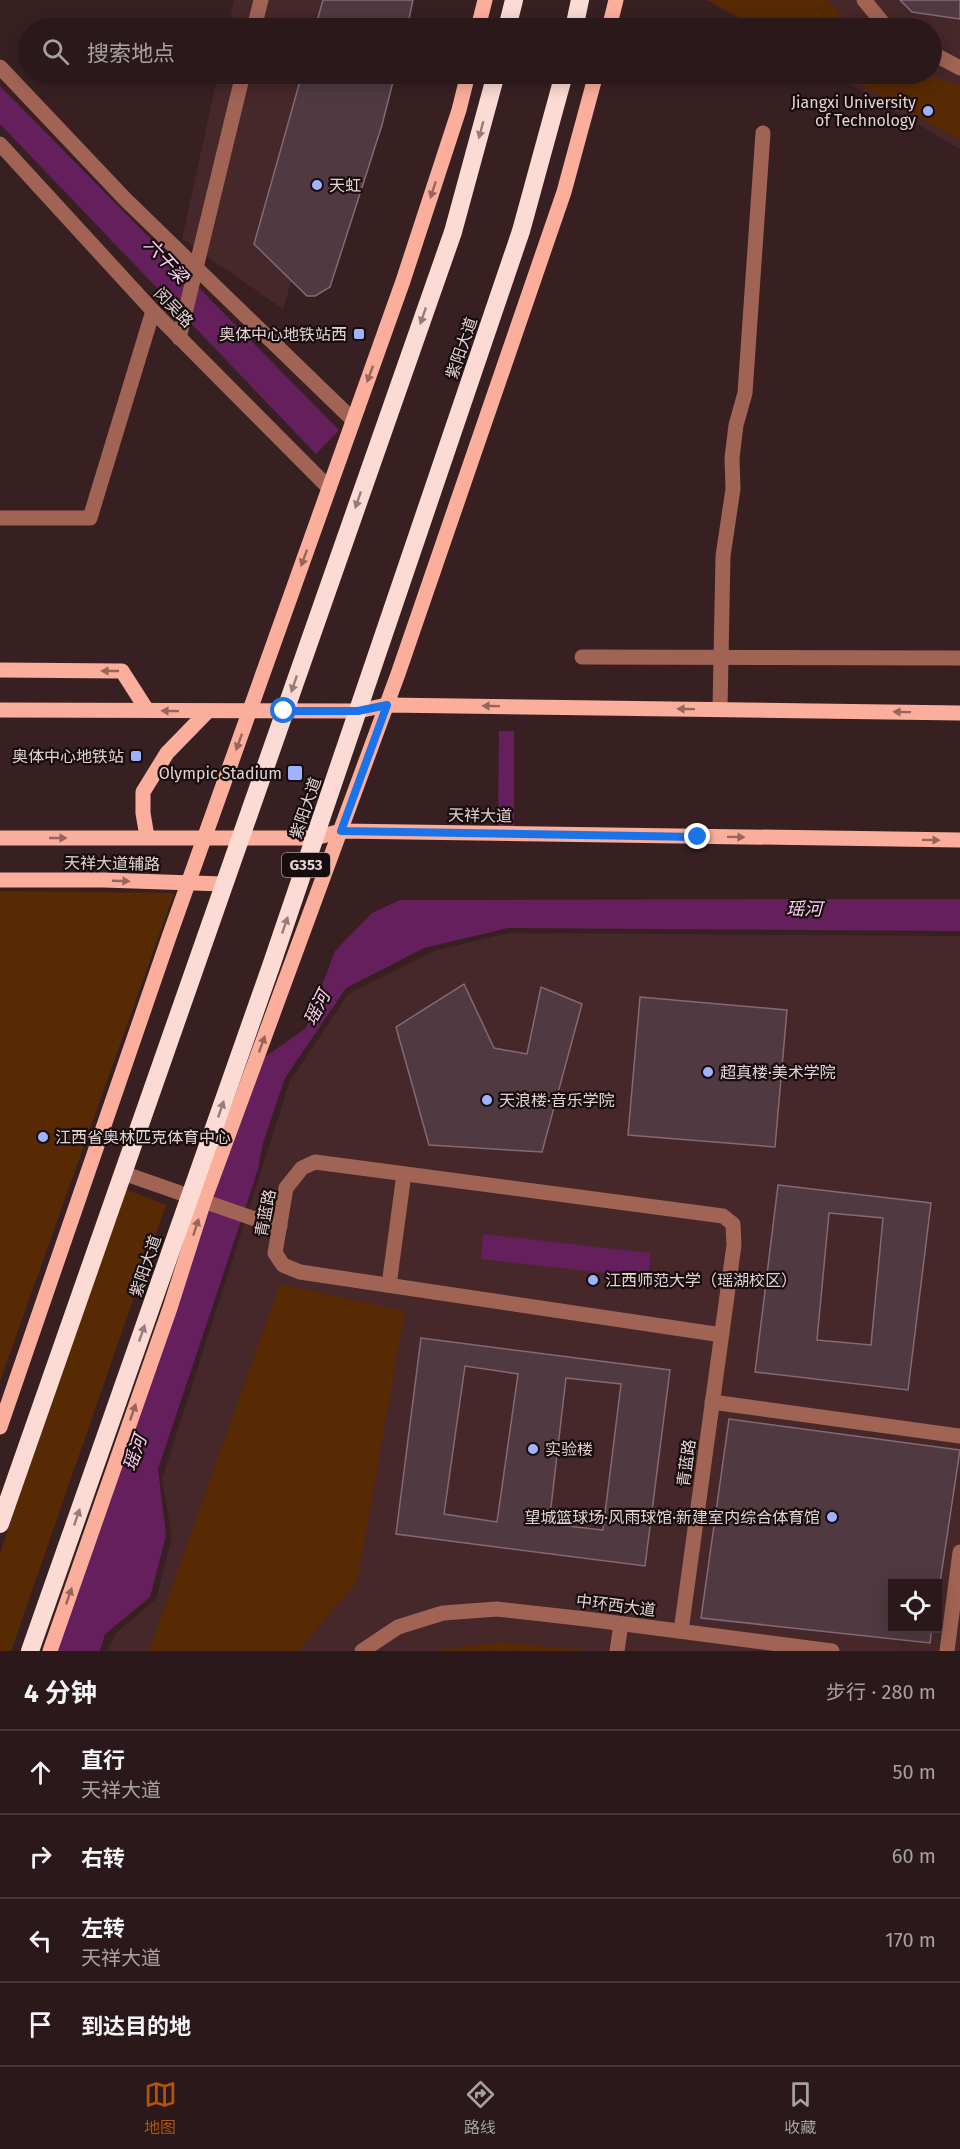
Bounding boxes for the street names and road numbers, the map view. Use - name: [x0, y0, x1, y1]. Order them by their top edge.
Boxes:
- street label: 闵吴路: [150, 283, 197, 331]
- street label: 紫阳大道: [442, 315, 481, 382]
- street label: 紫阳大道: [286, 775, 325, 842]
- street label: 天祥大道: [448, 805, 512, 826]
- street label: 天祥大道辅路: [64, 853, 160, 874]
- road number: G353: [282, 853, 330, 877]
- street label: 青蓝路: [252, 1188, 279, 1238]
- street label: 紫阳大道: [126, 1233, 165, 1300]
- street label: 青蓝路: [674, 1438, 699, 1488]
- street label: 中环西大道: [575, 1591, 657, 1620]

